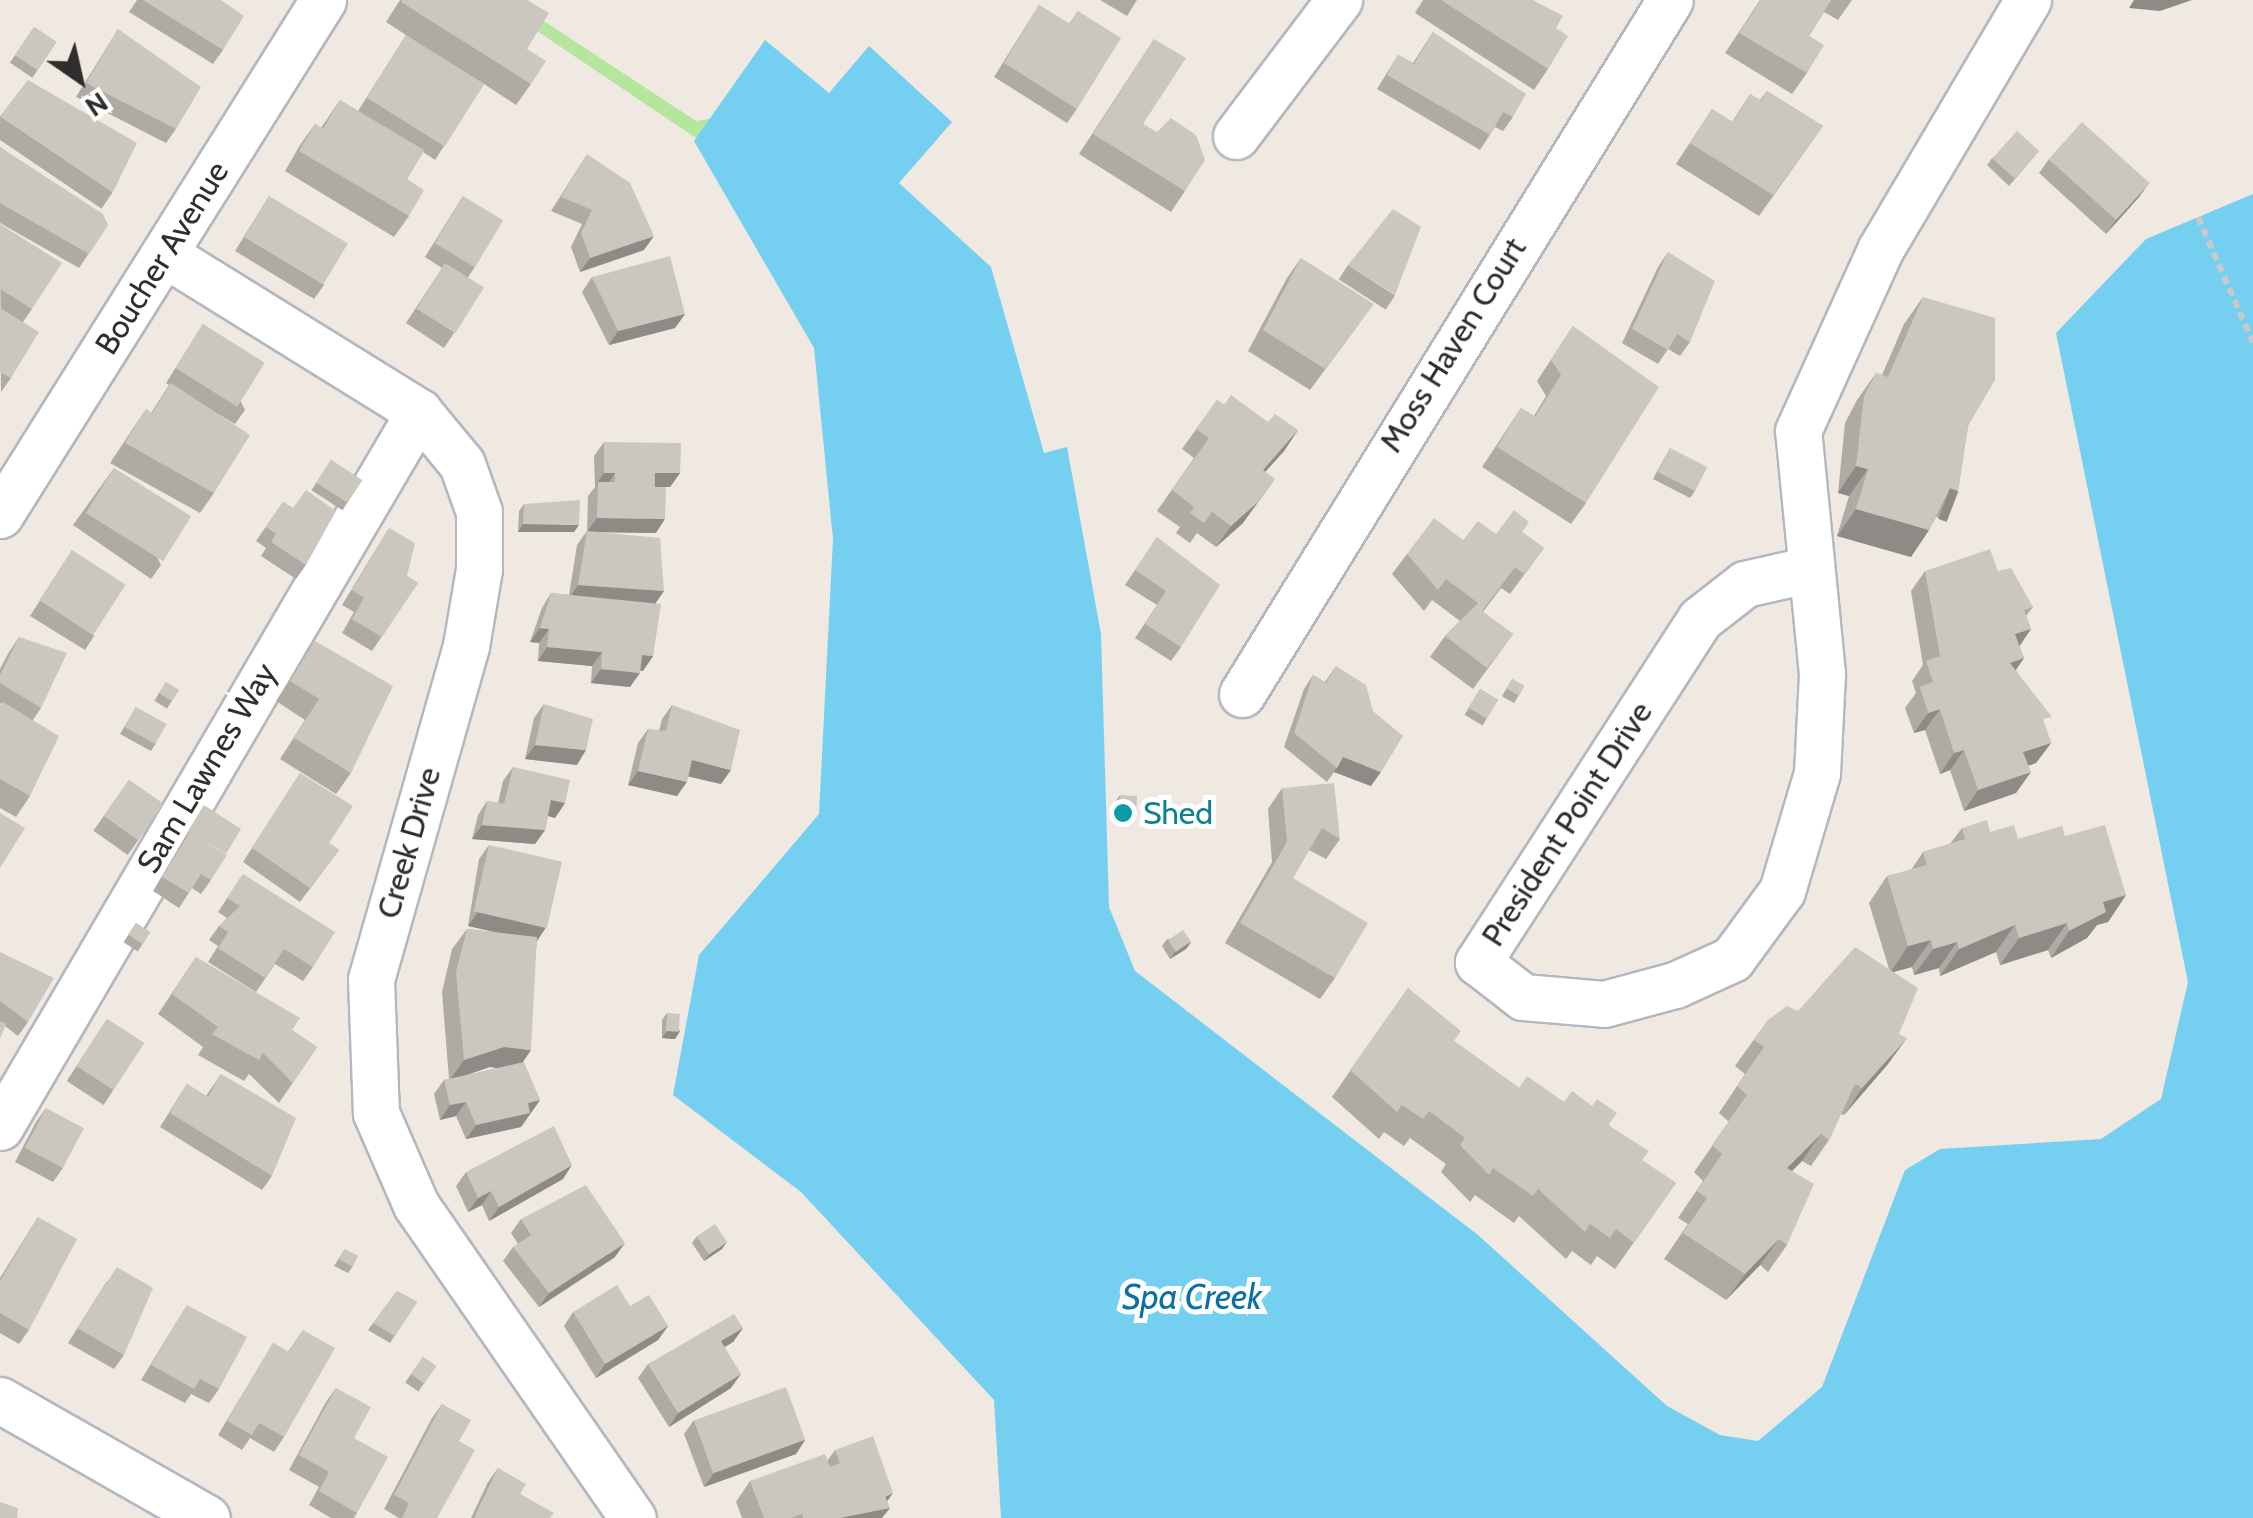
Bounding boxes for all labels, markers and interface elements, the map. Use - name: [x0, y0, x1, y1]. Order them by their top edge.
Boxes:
- north arrow: [30, 30, 130, 130]
- text: N: [79, 85, 114, 124]
- street label: Boucher Avenue: [87, 154, 237, 362]
- street label: Moss Haven Court: [1372, 231, 1534, 459]
- street label: Sam Lawnes Way: [129, 656, 285, 880]
- street label: President Point Drive: [1474, 695, 1660, 953]
- street label: Creek Drive: [369, 763, 449, 923]
- place label: Shed: [1143, 794, 1213, 832]
- marker: Shed: [1112, 802, 1134, 824]
- water label: Spa Creek: [1122, 1276, 1262, 1318]

